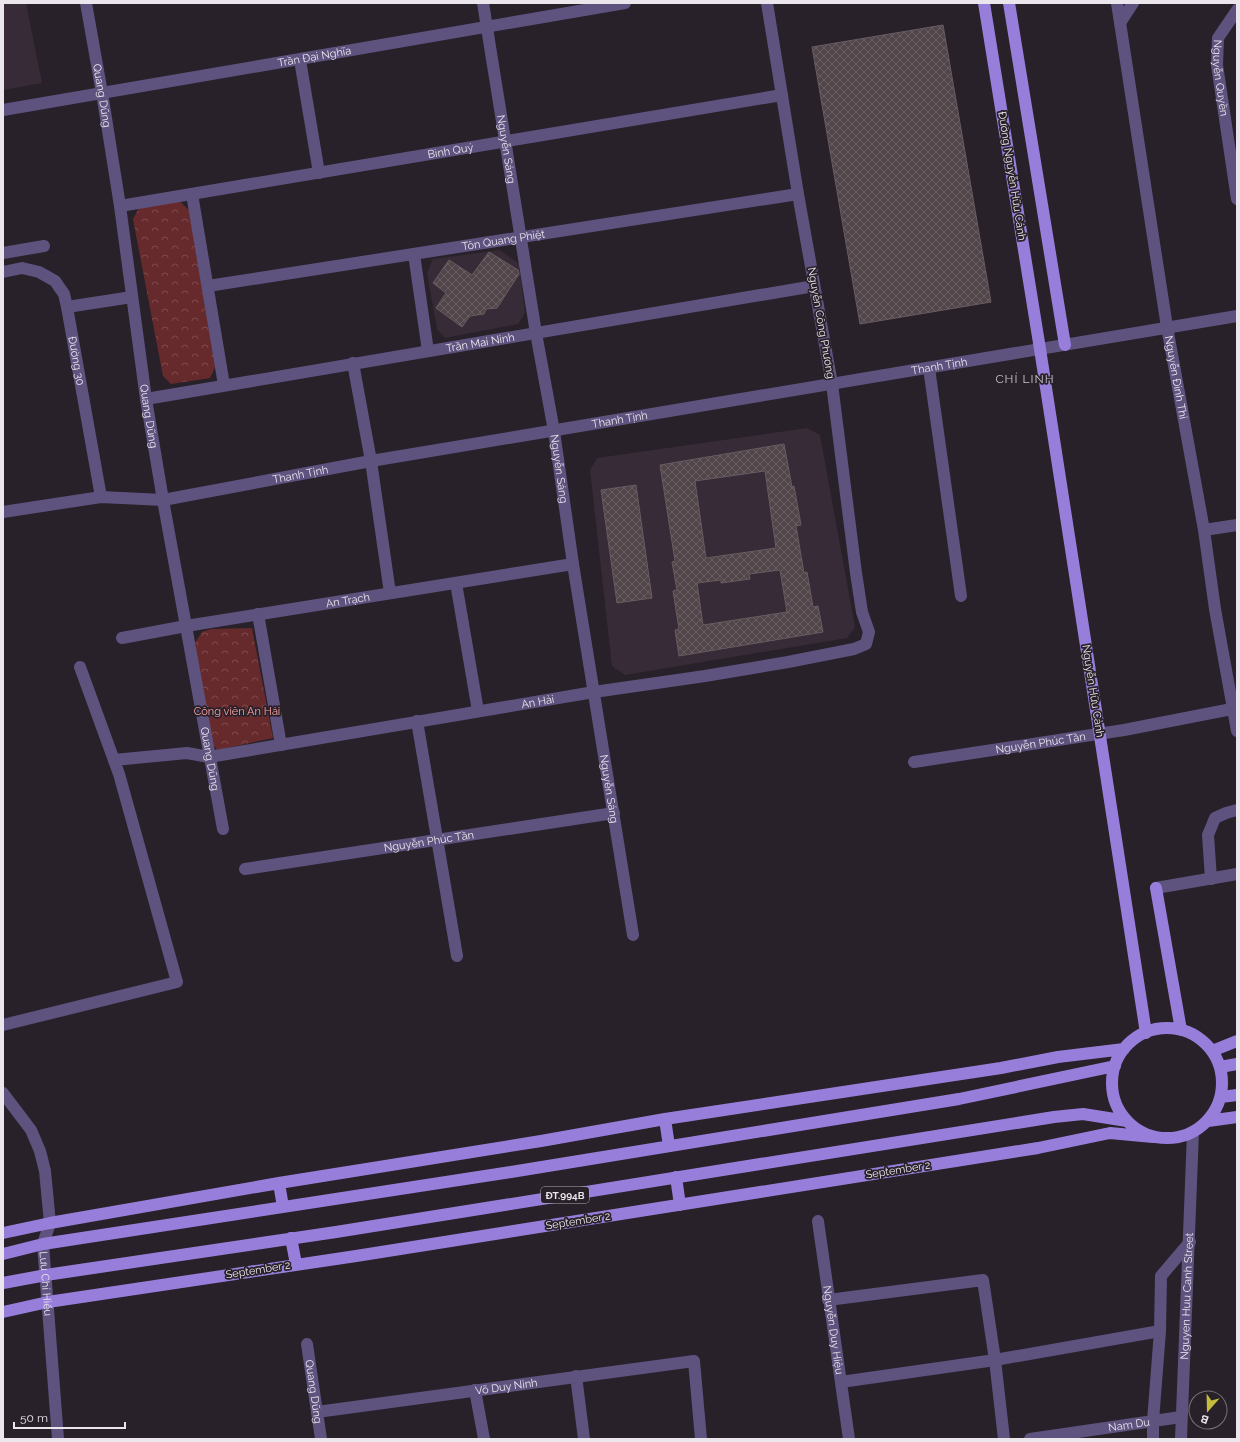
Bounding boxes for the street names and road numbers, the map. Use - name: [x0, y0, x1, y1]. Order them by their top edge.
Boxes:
- street label: Nguyễn Quyền: [1210, 39, 1231, 117]
- street label: Trần Đại Nghĩa: [277, 44, 352, 69]
- street label: Quang Dũng: [90, 63, 114, 128]
- street label: Đường Nguyễn Hữu Cảnh: [995, 110, 1029, 242]
- street label: Nguyễn Sáng: [495, 114, 518, 184]
- street label: Bình Quý: [427, 140, 474, 161]
- street label: Tôn Quang Phiệt: [461, 227, 546, 253]
- street label: Nguyễn Công Phương: [805, 266, 837, 380]
- street label: Trần Mai Ninh: [445, 330, 516, 355]
- street label: Đường 30: [66, 335, 87, 387]
- street label: Nguyễn Đình Thi: [1162, 335, 1190, 420]
- street label: Thanh Tịnh: [910, 355, 968, 377]
- street label: Quang Dũng: [138, 383, 161, 449]
- street label: Thanh Tịnh: [591, 408, 649, 430]
- street label: Nguyễn Sáng: [548, 433, 571, 504]
- street label: Thanh Tịnh: [271, 463, 329, 486]
- street label: An Trạch: [325, 590, 371, 610]
- street label: Nguyễn Hữu Cảnh: [1079, 644, 1107, 738]
- street label: An Hải: [520, 692, 555, 711]
- street label: Quang Dũng: [198, 726, 222, 792]
- street label: Nguyễn Phúc Tần: [995, 729, 1086, 756]
- street label: Nguyễn Sáng: [597, 754, 621, 824]
- street label: Nguyễn Phúc Tần: [383, 828, 475, 854]
- street label: September 2: [865, 1158, 932, 1182]
- road number: ĐT.994B: [541, 1187, 589, 1203]
- street label: September 2: [545, 1209, 612, 1233]
- street label: Nguyen Huu Canh Street: [1178, 1232, 1196, 1360]
- street label: Lưu Chí Hiếu: [37, 1251, 55, 1317]
- street label: September 2: [225, 1258, 292, 1282]
- street label: Nguyễn Duy Hiệu: [821, 1284, 846, 1375]
- street label: Quang Dũng: [303, 1359, 325, 1424]
- street label: Võ Duy Ninh: [474, 1376, 538, 1397]
- street label: Nam Du: [1107, 1415, 1151, 1434]

